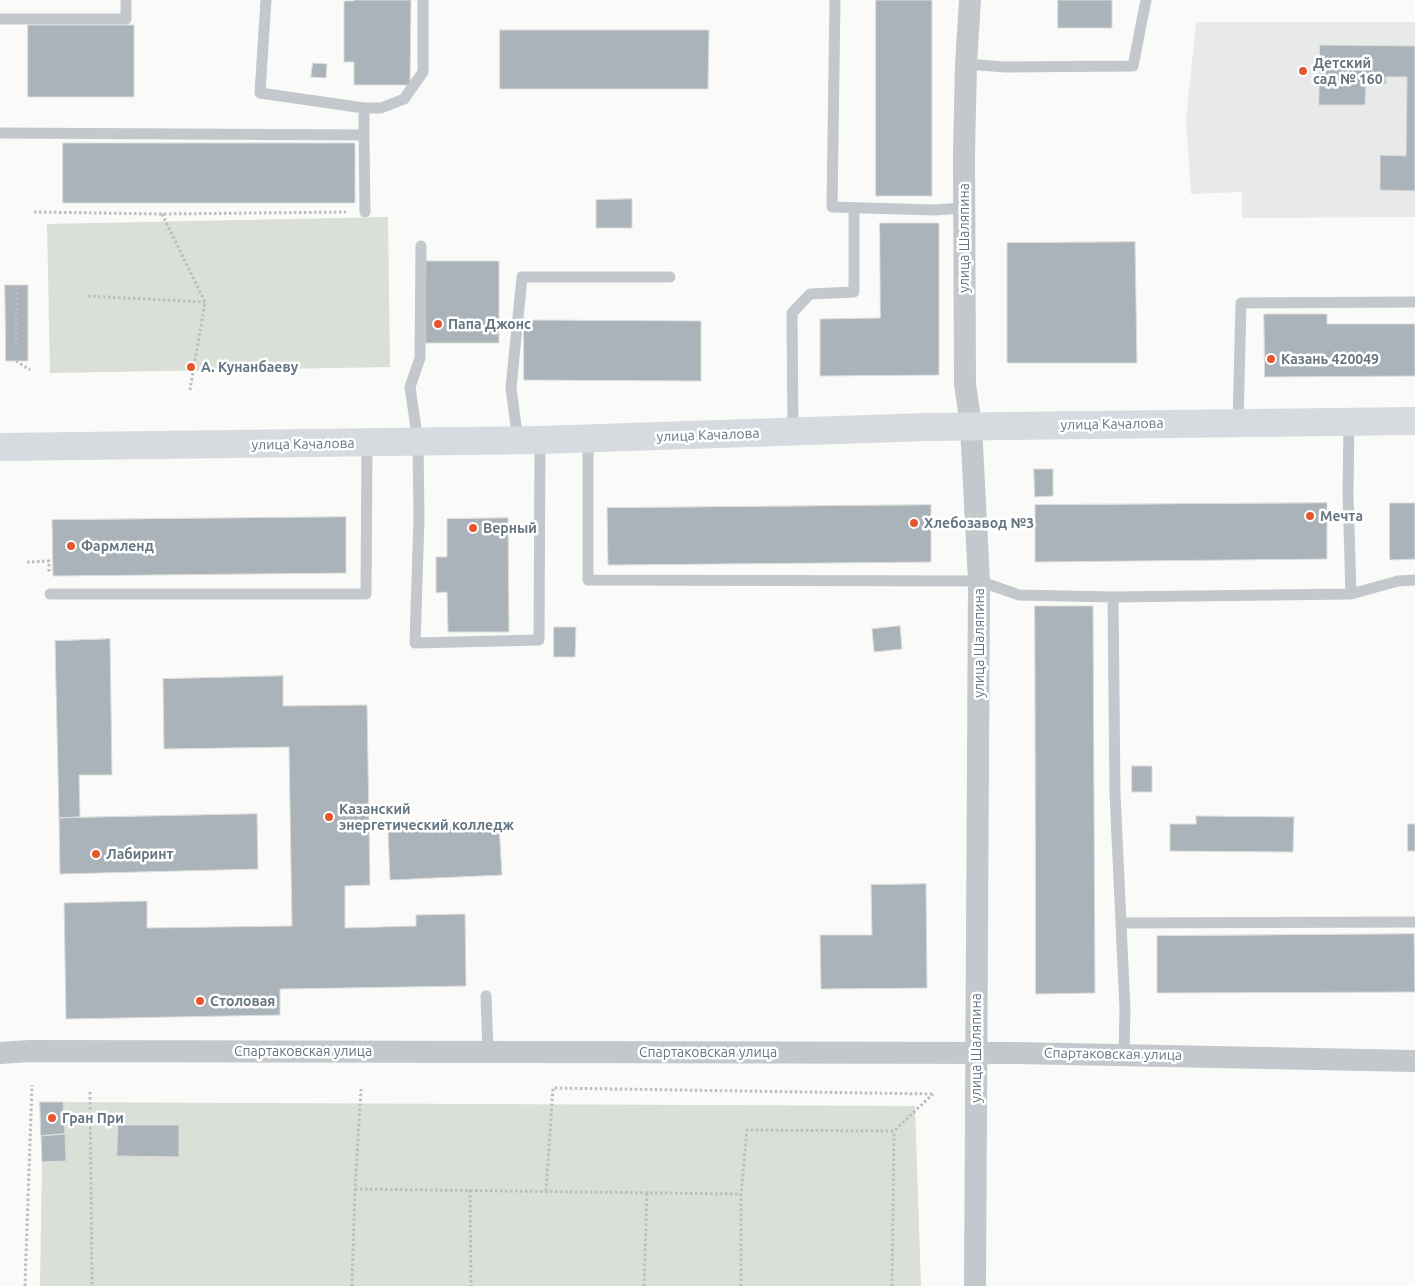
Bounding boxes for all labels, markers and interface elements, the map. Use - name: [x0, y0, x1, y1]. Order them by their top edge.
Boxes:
- place label: Детский сад № 160: [1313, 55, 1383, 88]
- marker: Детский сад № 160: [1297, 65, 1309, 77]
- street label: улица Шаляпина: [956, 183, 972, 293]
- place label: Папа Джонс: [448, 316, 531, 332]
- marker: Папа Джонс: [432, 318, 444, 330]
- place label: Казань 420049: [1281, 351, 1379, 367]
- marker: Казань 420049: [1265, 353, 1277, 365]
- place label: А. Кунанбаеву: [201, 359, 298, 375]
- marker: А. Кунанбаеву: [185, 361, 197, 373]
- street label: улица Качалова: [1060, 415, 1164, 433]
- street label: улица Качалова: [656, 425, 760, 445]
- street label: улица Качалова: [251, 435, 355, 453]
- place label: Мечта: [1320, 508, 1363, 524]
- marker: Мечта: [1304, 510, 1316, 522]
- place label: Хлебозавод №3: [924, 515, 1034, 531]
- marker: Хлебозавод №3: [908, 517, 920, 529]
- place label: Верный: [483, 520, 537, 536]
- marker: Верный: [467, 522, 479, 534]
- place label: Фармленд: [81, 538, 154, 554]
- marker: Фармленд: [65, 540, 77, 552]
- street label: улица Шаляпина: [971, 588, 987, 698]
- place label: Казанский энергетический колледж: [339, 801, 514, 834]
- marker: Казанский энергетический колледж: [323, 811, 335, 823]
- place label: Лабиринт: [106, 846, 174, 862]
- marker: Лабиринт: [90, 848, 102, 860]
- place label: Столовая: [210, 993, 275, 1009]
- street label: улица Шаляпина: [968, 993, 984, 1103]
- marker: Столовая: [194, 995, 206, 1007]
- street label: Спартаковская улица: [234, 1043, 372, 1059]
- street label: Спартаковская улица: [639, 1044, 777, 1060]
- street label: Спартаковская улица: [1044, 1044, 1182, 1064]
- place label: Гран При: [62, 1110, 124, 1126]
- marker: Гран При: [46, 1112, 58, 1124]

